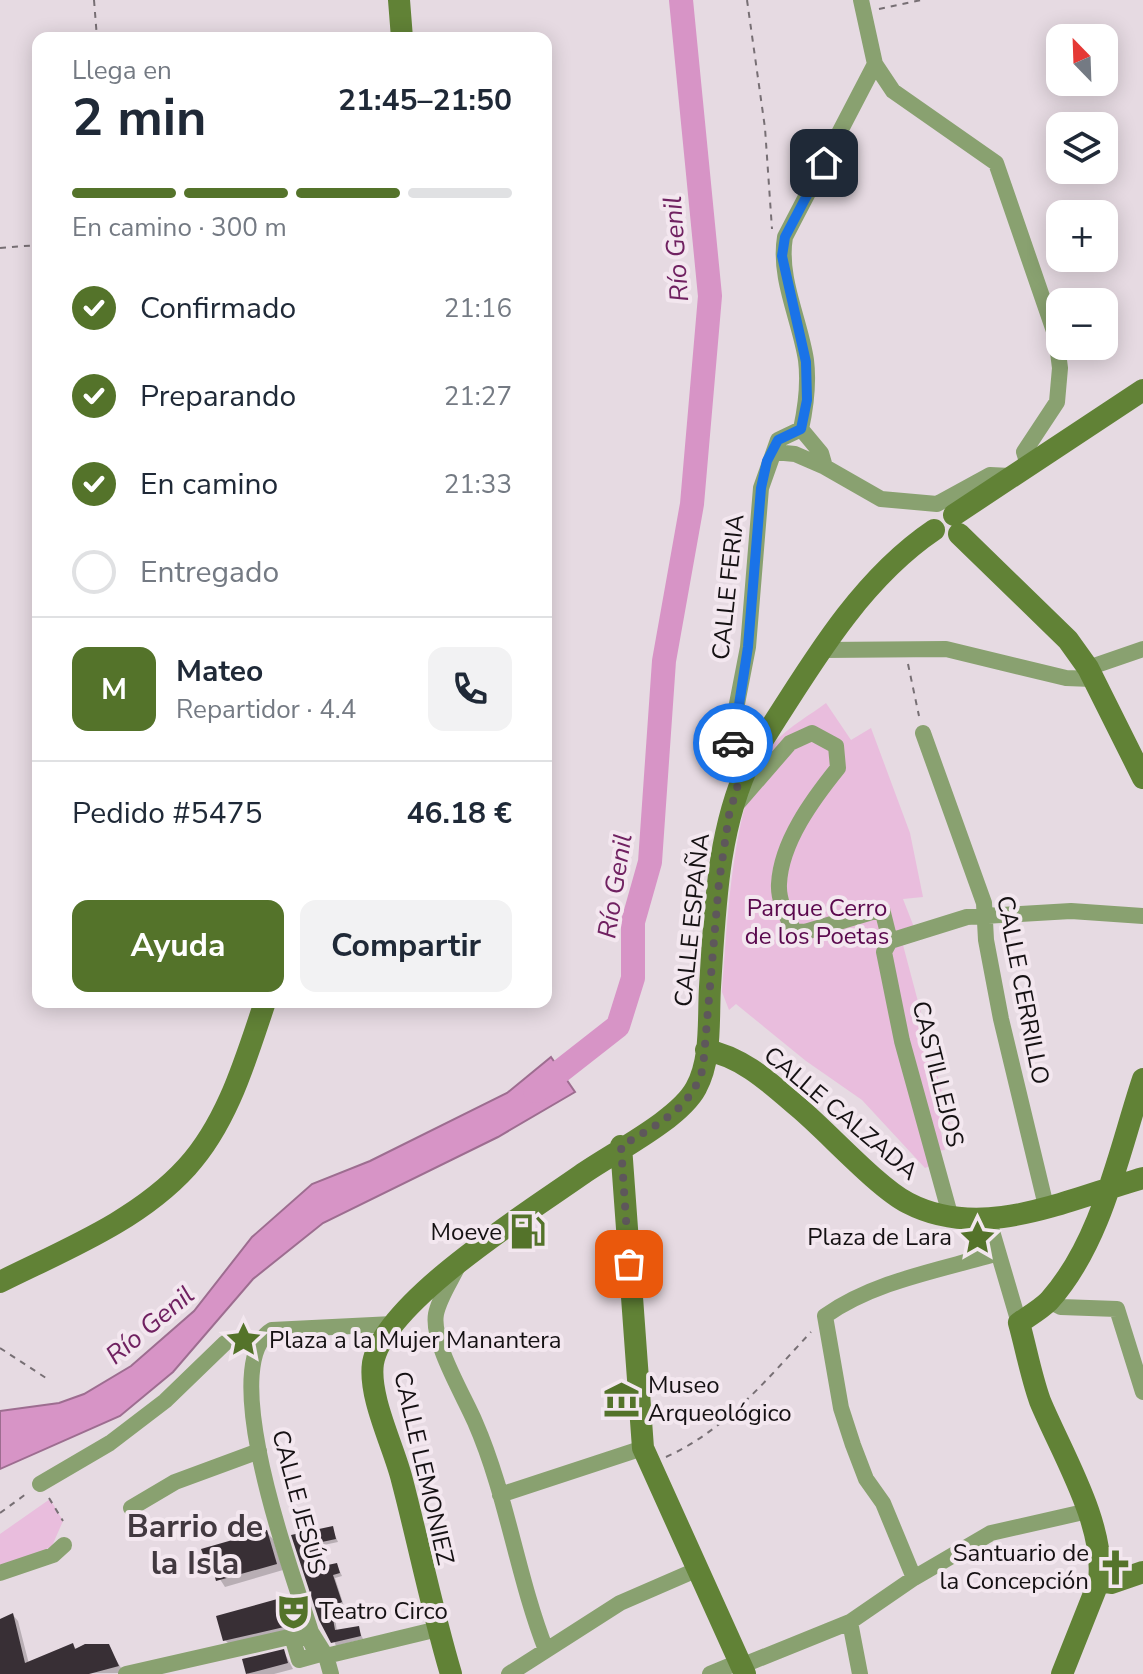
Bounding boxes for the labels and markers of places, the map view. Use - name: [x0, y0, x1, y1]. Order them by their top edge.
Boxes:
- pin: [790, 129, 858, 197]
- fuel station icon: Moeve: [509, 1213, 547, 1251]
- place label: Moeve: [431, 1216, 502, 1248]
- place icon: Plaza de Lara: [959, 1218, 997, 1256]
- place label: Plaza de Lara: [807, 1221, 952, 1253]
- pin: [595, 1230, 663, 1298]
- place icon: Plaza a la Mujer Manantera: [224, 1321, 262, 1359]
- place label: Plaza a la Mujer Manantera: [269, 1324, 561, 1356]
- place label: Museo Arqueológico: [648, 1369, 792, 1429]
- museum icon: Museo Arqueológico: [603, 1380, 641, 1418]
- place label: Santuario de la Concepción: [939, 1537, 1089, 1597]
- church icon: Santuario de la Concepción: [1096, 1548, 1134, 1586]
- theatre icon: Teatro Circo: [274, 1592, 312, 1630]
- place label: Teatro Circo: [319, 1595, 448, 1627]

